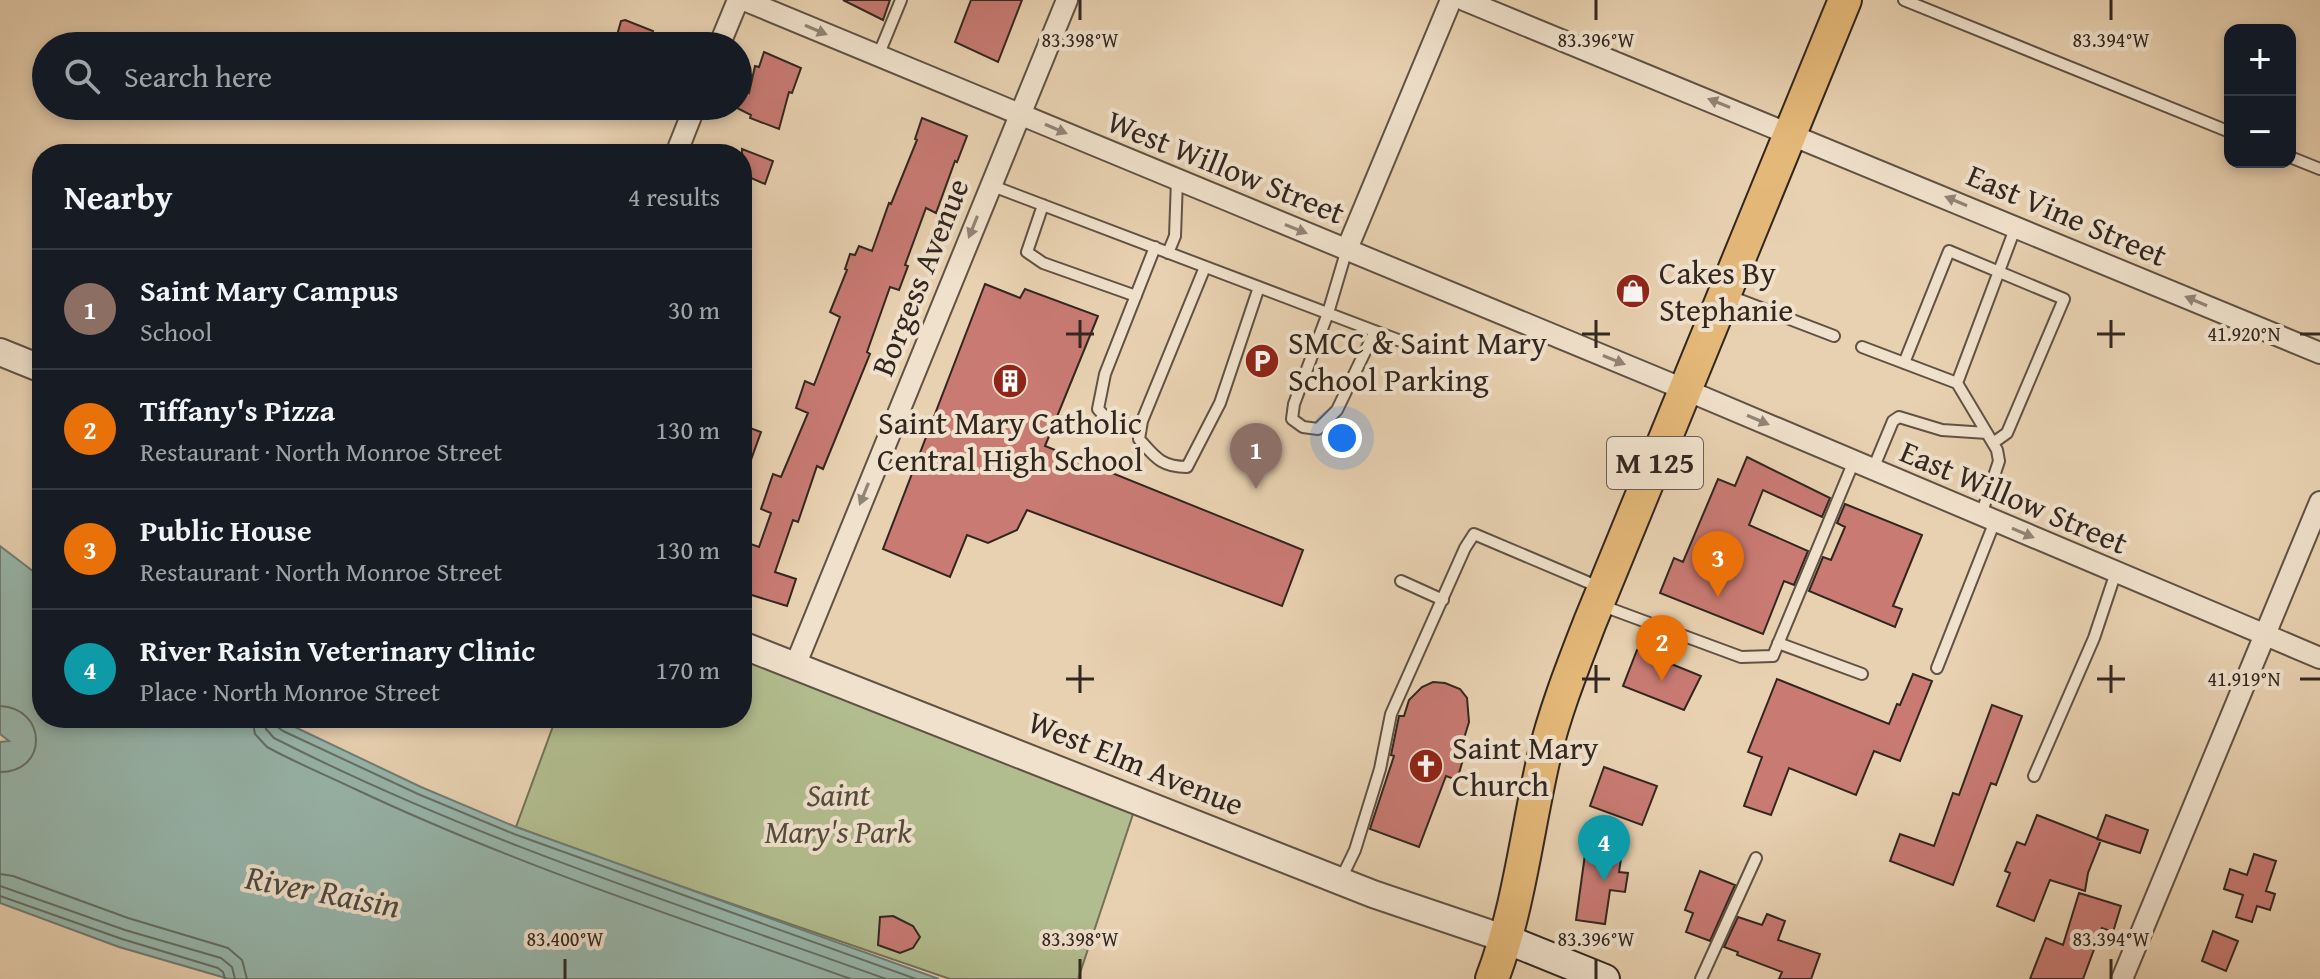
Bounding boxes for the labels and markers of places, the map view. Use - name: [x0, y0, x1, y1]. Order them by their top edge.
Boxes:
- place label: Cakes By Stephanie: [1659, 249, 1793, 333]
- shop icon: Cakes By Stephanie: [1614, 272, 1652, 310]
- place label: SMCC & Saint Mary School Parking: [1288, 319, 1547, 403]
- parking icon: SMCC & Saint Mary School Parking: [1243, 342, 1281, 380]
- building icon: Saint Mary Catholic Central High School: [991, 362, 1029, 400]
- place label: Saint Mary Catholic Central High School: [877, 399, 1143, 483]
- pin: 1: [1230, 423, 1282, 489]
- pin: 3: [1692, 531, 1744, 597]
- pin: 2: [1636, 615, 1688, 681]
- place label: Saint Mary Church: [1452, 724, 1599, 808]
- church icon: Saint Mary Church: [1407, 747, 1445, 785]
- pin: 4: [1578, 815, 1630, 881]

